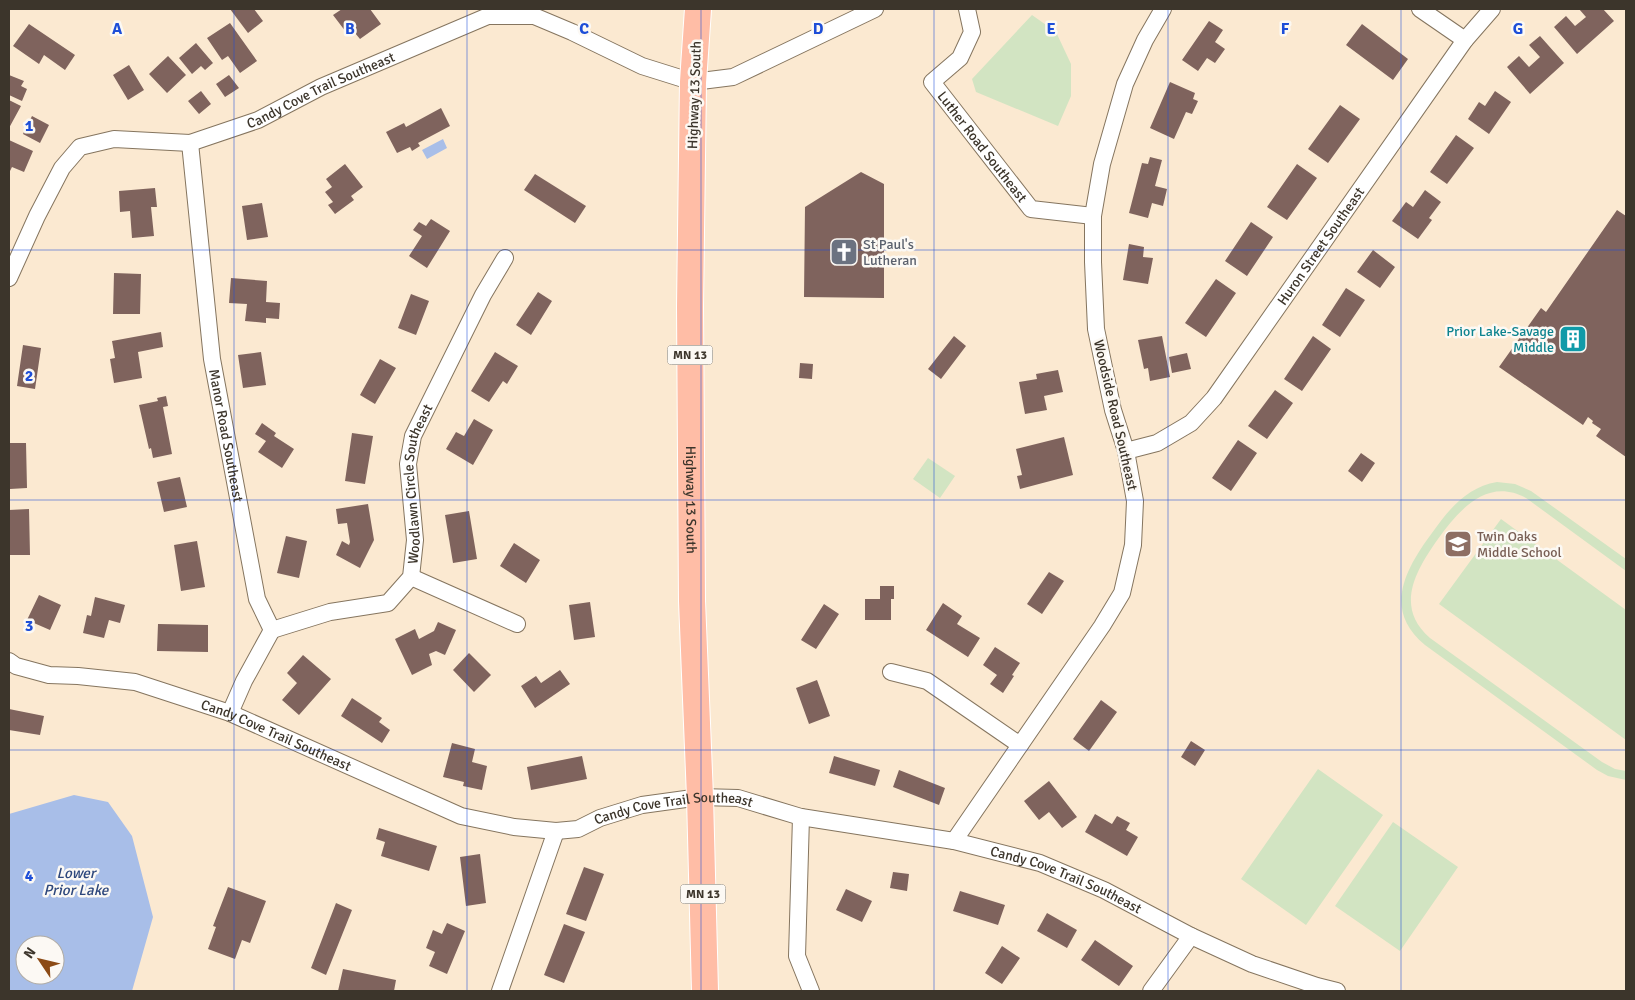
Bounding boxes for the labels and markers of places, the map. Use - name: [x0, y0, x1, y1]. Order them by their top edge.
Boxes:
- place label: St Paul's Lutheran: [863, 236, 917, 269]
- church icon: St Paul's Lutheran: [829, 237, 859, 267]
- place label: Prior Lake-Savage Middle: [1446, 323, 1554, 356]
- building icon: Prior Lake-Savage Middle: [1558, 324, 1588, 354]
- place label: Twin Oaks Middle School: [1477, 528, 1562, 561]
- school or university icon: Twin Oaks Middle School: [1443, 529, 1473, 559]

